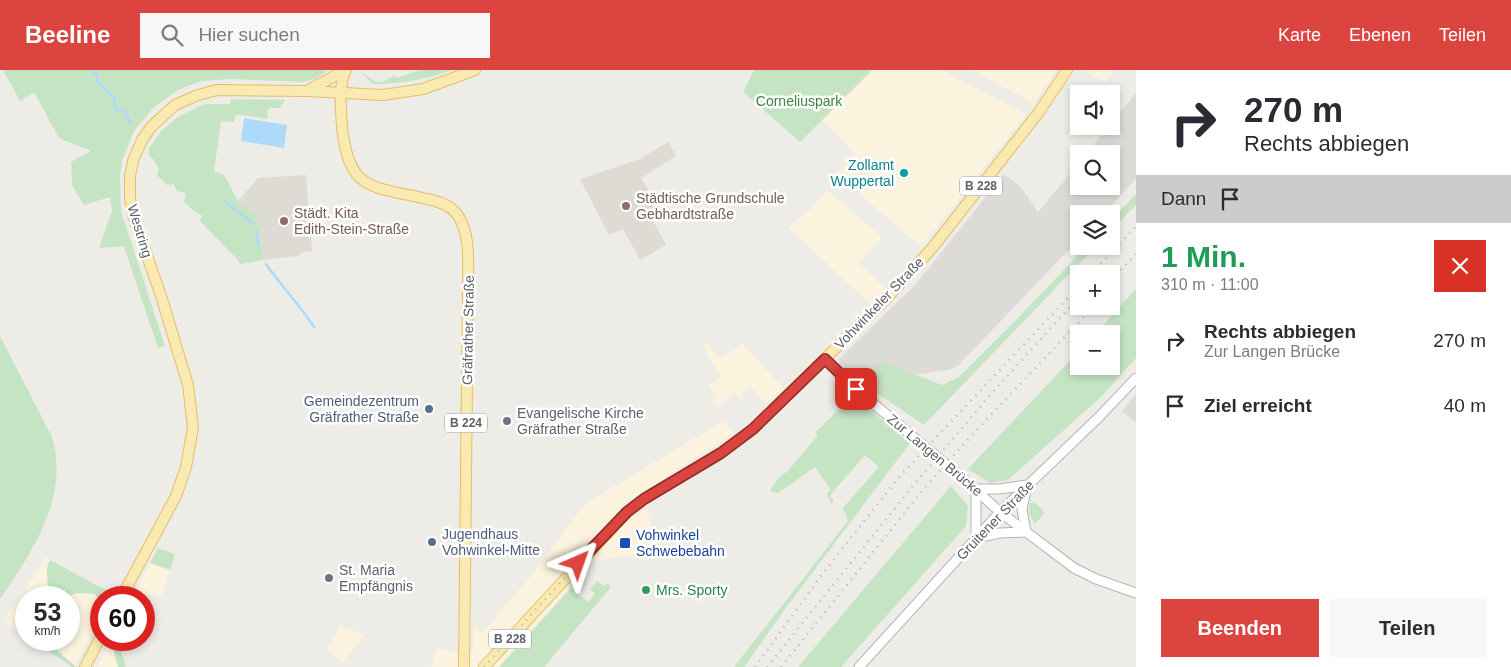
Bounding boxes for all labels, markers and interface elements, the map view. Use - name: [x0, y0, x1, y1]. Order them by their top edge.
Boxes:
- search box: [140, 13, 490, 58]
- text: Beeline: [25, 21, 110, 48]
- icon: search: [158, 21, 186, 49]
- text: Hier suchen: [198, 24, 300, 45]
- text: Karte: [1278, 25, 1321, 45]
- text: Ebenen: [1349, 25, 1411, 45]
- text: Teilen: [1439, 25, 1486, 45]
- map controls: [1070, 85, 1120, 375]
- button: sound: [1070, 85, 1120, 135]
- icon: right: [1161, 90, 1226, 155]
- text: 270 m: [1244, 90, 1343, 129]
- park label: Corneliuspark: [756, 93, 843, 109]
- text: Rechts abbiegen: [1244, 131, 1409, 156]
- button: search: [1070, 145, 1120, 195]
- place label: Zollamt Wuppertal: [830, 157, 894, 189]
- marker: Zollamt Wuppertal: [898, 167, 910, 179]
- road number: B 228: [960, 176, 1002, 195]
- icon: arrive: [1216, 185, 1244, 213]
- text: Dann: [1161, 188, 1206, 209]
- place label: Städtische Grundschule Gebhardtstraße: [636, 190, 785, 222]
- marker: Städtische Grundschule Gebhardtstraße: [620, 200, 632, 212]
- street label: Westring: [124, 202, 156, 260]
- place label: Städt. Kita Edith-Stein-Straße: [294, 205, 409, 237]
- button: layers: [1070, 205, 1120, 255]
- marker: Städt. Kita Edith-Stein-Straße: [278, 215, 290, 227]
- text: 1 Min.: [1161, 240, 1246, 273]
- button: close: [1434, 240, 1486, 292]
- street label: Vohwinkeler Straße: [831, 254, 927, 352]
- button: +: [1070, 265, 1120, 315]
- street label: Gräfrather Straße: [459, 275, 477, 385]
- text: 310 m · 11:00: [1161, 276, 1259, 293]
- text: Rechts abbiegen: [1204, 321, 1356, 342]
- button: −: [1070, 325, 1120, 375]
- icon: right: [1161, 327, 1189, 355]
- text: 270 m: [1433, 330, 1486, 351]
- text: Zur Langen Brücke: [1204, 343, 1340, 360]
- pin: [835, 368, 877, 410]
- icon: arrive: [842, 375, 870, 403]
- icon: arrive: [1161, 392, 1189, 420]
- place label: Gemeindezentrum Gräfrather Straße: [304, 393, 419, 425]
- text: Ziel erreicht: [1204, 395, 1312, 416]
- text: 40 m: [1444, 395, 1486, 416]
- marker: Gemeindezentrum Gräfrather Straße: [423, 403, 435, 415]
- place label: Evangelische Kirche Gräfrather Straße: [517, 405, 644, 437]
- street label: Zur Langen Brücke: [884, 411, 986, 500]
- road number: B 224: [445, 413, 487, 432]
- marker: Evangelische Kirche Gräfrather Straße: [501, 415, 513, 427]
- street label: Gruitener Straße: [953, 477, 1037, 563]
- place label: Jugendhaus Vohwinkel-Mitte: [442, 526, 540, 558]
- place label: Vohwinkel Schwebebahn: [636, 527, 725, 559]
- marker: Jugendhaus Vohwinkel-Mitte: [426, 536, 438, 548]
- position arrow: [551, 536, 603, 588]
- marker: Vohwinkel Schwebebahn: [618, 536, 632, 550]
- place label: St. Maria Empfängnis: [339, 562, 413, 594]
- marker: St. Maria Empfängnis: [323, 572, 335, 584]
- place label: Mrs. Sporty: [656, 582, 728, 598]
- marker: Mrs. Sporty: [640, 584, 652, 596]
- speed limit sign: 60: [90, 586, 155, 651]
- text: 53: [34, 598, 61, 626]
- button: Beenden: [1161, 599, 1319, 657]
- button: Teilen: [1329, 599, 1486, 657]
- text: km/h: [34, 624, 61, 638]
- road number: B 228: [489, 630, 531, 648]

